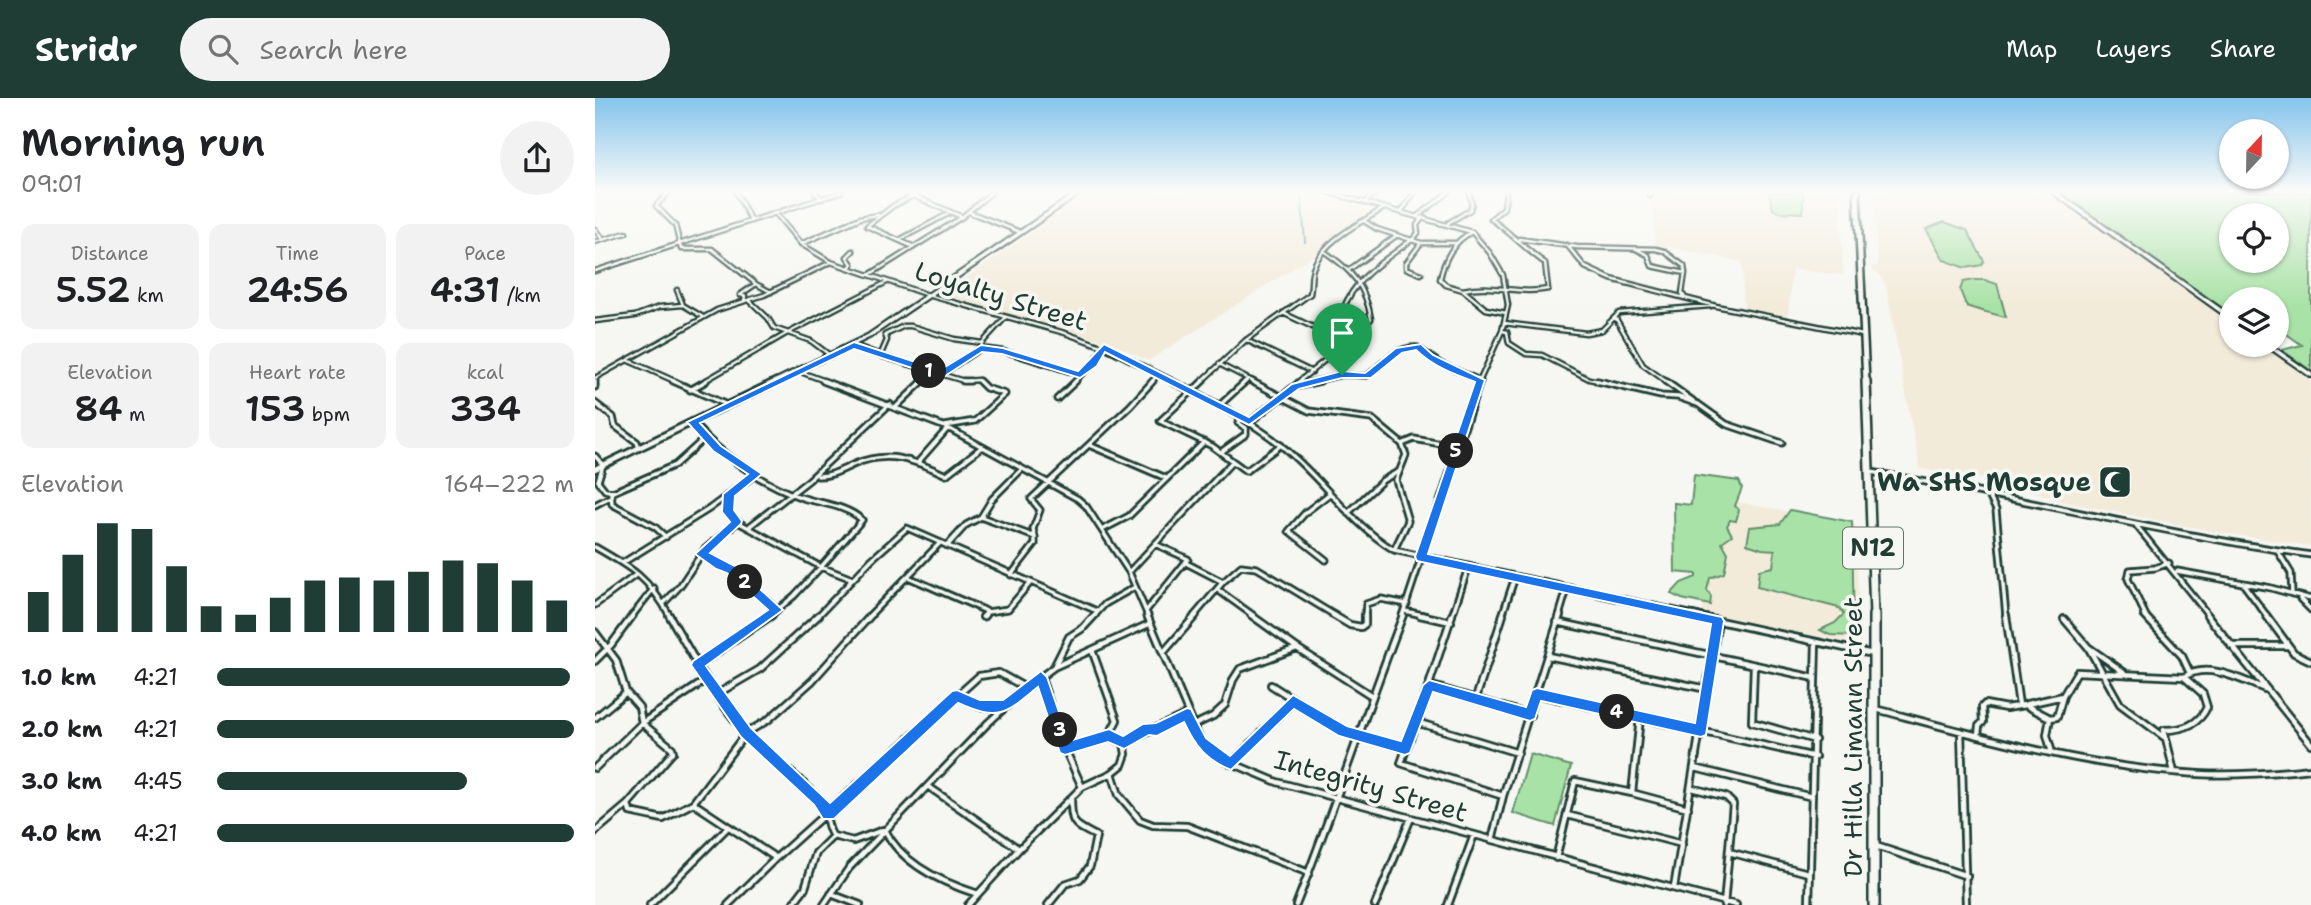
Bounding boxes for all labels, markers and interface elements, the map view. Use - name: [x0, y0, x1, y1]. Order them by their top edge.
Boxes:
- search box: [180, 18, 670, 81]
- text: Stridr: [35, 27, 138, 72]
- icon: search: [204, 30, 242, 68]
- text: Search here: [260, 32, 408, 67]
- text: Map: [2006, 33, 2057, 65]
- text: Layers: [2095, 33, 2172, 65]
- text: Share: [2210, 33, 2276, 65]
- text: Morning run: [21, 117, 265, 168]
- north arrow: [2219, 119, 2289, 189]
- map controls: [2219, 119, 2289, 357]
- button: share: [500, 121, 574, 195]
- text: 09:01: [21, 169, 83, 199]
- button: locate: [2219, 203, 2289, 273]
- text: Distance: [71, 241, 149, 266]
- text: Time: [276, 241, 319, 266]
- text: Pace: [464, 241, 506, 266]
- street label: Loyalty Street: [911, 253, 1092, 338]
- text: 5.52: [56, 266, 130, 313]
- text: 24:56: [246, 266, 349, 313]
- text: 4:31: [429, 266, 500, 313]
- text: km: [130, 283, 164, 308]
- text: /km: [500, 283, 541, 308]
- button: layers: [2219, 287, 2289, 357]
- pin: [1312, 303, 1372, 375]
- icon: arrive: [1323, 314, 1361, 352]
- pin: 1: [911, 354, 947, 388]
- text: 1: [924, 358, 933, 383]
- text: Elevation: [67, 360, 152, 385]
- text: Heart rate: [249, 360, 346, 385]
- text: kcal: [467, 360, 504, 385]
- text: 84: [74, 385, 123, 432]
- text: 153: [245, 385, 305, 432]
- text: 334: [449, 385, 521, 432]
- text: m: [123, 402, 145, 427]
- text: bpm: [305, 402, 350, 427]
- pin: 5: [1439, 434, 1473, 468]
- text: 5: [1450, 438, 1461, 463]
- mosque icon: Wa SHS Mosque: [2096, 463, 2134, 501]
- place label: Wa SHS Mosque: [1877, 464, 2091, 499]
- text: Elevation: [21, 469, 124, 499]
- text: 164–222 m: [444, 469, 574, 499]
- road number: N12: [1843, 528, 1903, 569]
- pin: 2: [727, 564, 763, 600]
- text: 2: [738, 569, 751, 594]
- street label: Dr Hilla Limann Street: [1835, 597, 1870, 877]
- text: 1.0 km: [21, 662, 96, 692]
- text: 4:21: [133, 662, 178, 692]
- pin: 4: [1599, 694, 1635, 730]
- text: 4: [1610, 699, 1623, 724]
- pin: 3: [1043, 712, 1077, 748]
- text: 2.0 km: [21, 714, 103, 744]
- text: 4:21: [133, 714, 178, 744]
- text: 3: [1053, 717, 1066, 742]
- street label: Integrity Street: [1270, 741, 1472, 830]
- text: 3.0 km: [21, 766, 102, 796]
- text: 4:45: [133, 766, 183, 796]
- text: 4.0 km: [21, 818, 102, 848]
- text: 4:21: [133, 818, 178, 848]

